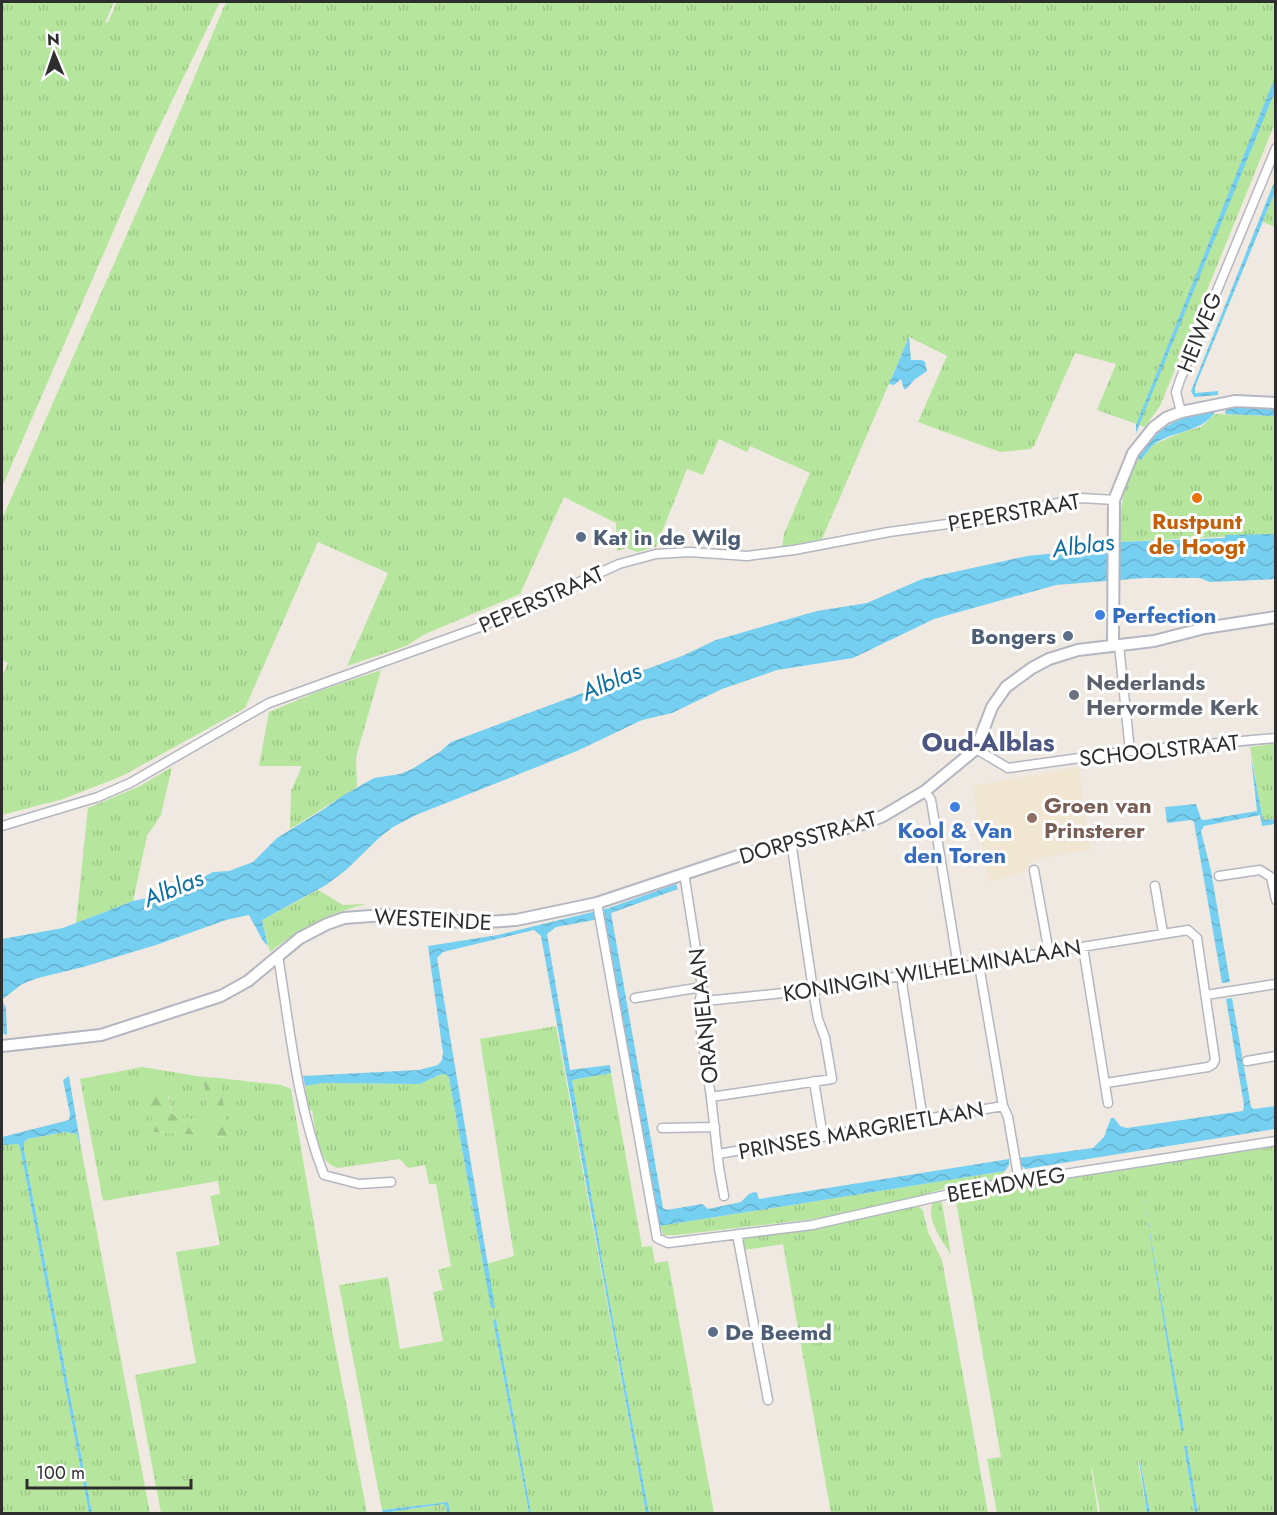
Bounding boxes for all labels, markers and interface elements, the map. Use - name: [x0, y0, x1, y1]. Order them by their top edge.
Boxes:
- north arrow: [24, 24, 84, 84]
- text: N: [47, 28, 60, 51]
- street label: HEIWEG: [1168, 287, 1230, 377]
- street label: PEPERSTRAAT: [945, 485, 1083, 539]
- marker: Rustpunt de Hoogt: [1190, 491, 1204, 505]
- place label: Rustpunt de Hoogt: [1149, 505, 1245, 562]
- place label: Kat in de Wilg: [593, 521, 741, 553]
- water label: Alblas: [1049, 524, 1117, 566]
- marker: Kat in de Wilg: [574, 530, 588, 544]
- street label: PEPERSTRAAT: [473, 557, 609, 641]
- place label: Perfection: [1112, 599, 1216, 631]
- marker: Perfection: [1093, 608, 1107, 622]
- place label: Bongers: [971, 620, 1056, 652]
- marker: Bongers: [1061, 629, 1075, 643]
- water label: Alblas: [575, 653, 647, 710]
- place label: Nederlands Hervormde Kerk: [1086, 666, 1259, 723]
- marker: Nederlands Hervormde Kerk: [1067, 688, 1081, 702]
- district label: Oud-Alblas: [921, 723, 1055, 761]
- street label: SCHOOLSTRAAT: [1078, 726, 1241, 774]
- place label: Groen van Prinsterer: [1044, 789, 1152, 846]
- marker: Kool & Van den Toren: [948, 800, 962, 814]
- street label: DORPSSTRAAT: [735, 802, 881, 872]
- marker: Groen van Prinsterer: [1025, 811, 1039, 825]
- place label: Kool & Van den Toren: [898, 814, 1012, 871]
- water label: Alblas: [137, 860, 209, 916]
- street label: WESTEINDE: [373, 900, 493, 938]
- street label: KONINGIN WILHELMINALAAN: [781, 931, 1083, 1009]
- street label: ORANJELAAN: [680, 947, 726, 1085]
- street label: PRINSES MARGRIETLAAN: [736, 1093, 986, 1167]
- street label: BEEMDWEG: [944, 1158, 1068, 1210]
- place label: De Beemd: [725, 1316, 832, 1348]
- marker: De Beemd: [706, 1325, 720, 1339]
- scale bar: [27, 1452, 190, 1490]
- text: 100 m: [36, 1460, 85, 1486]

